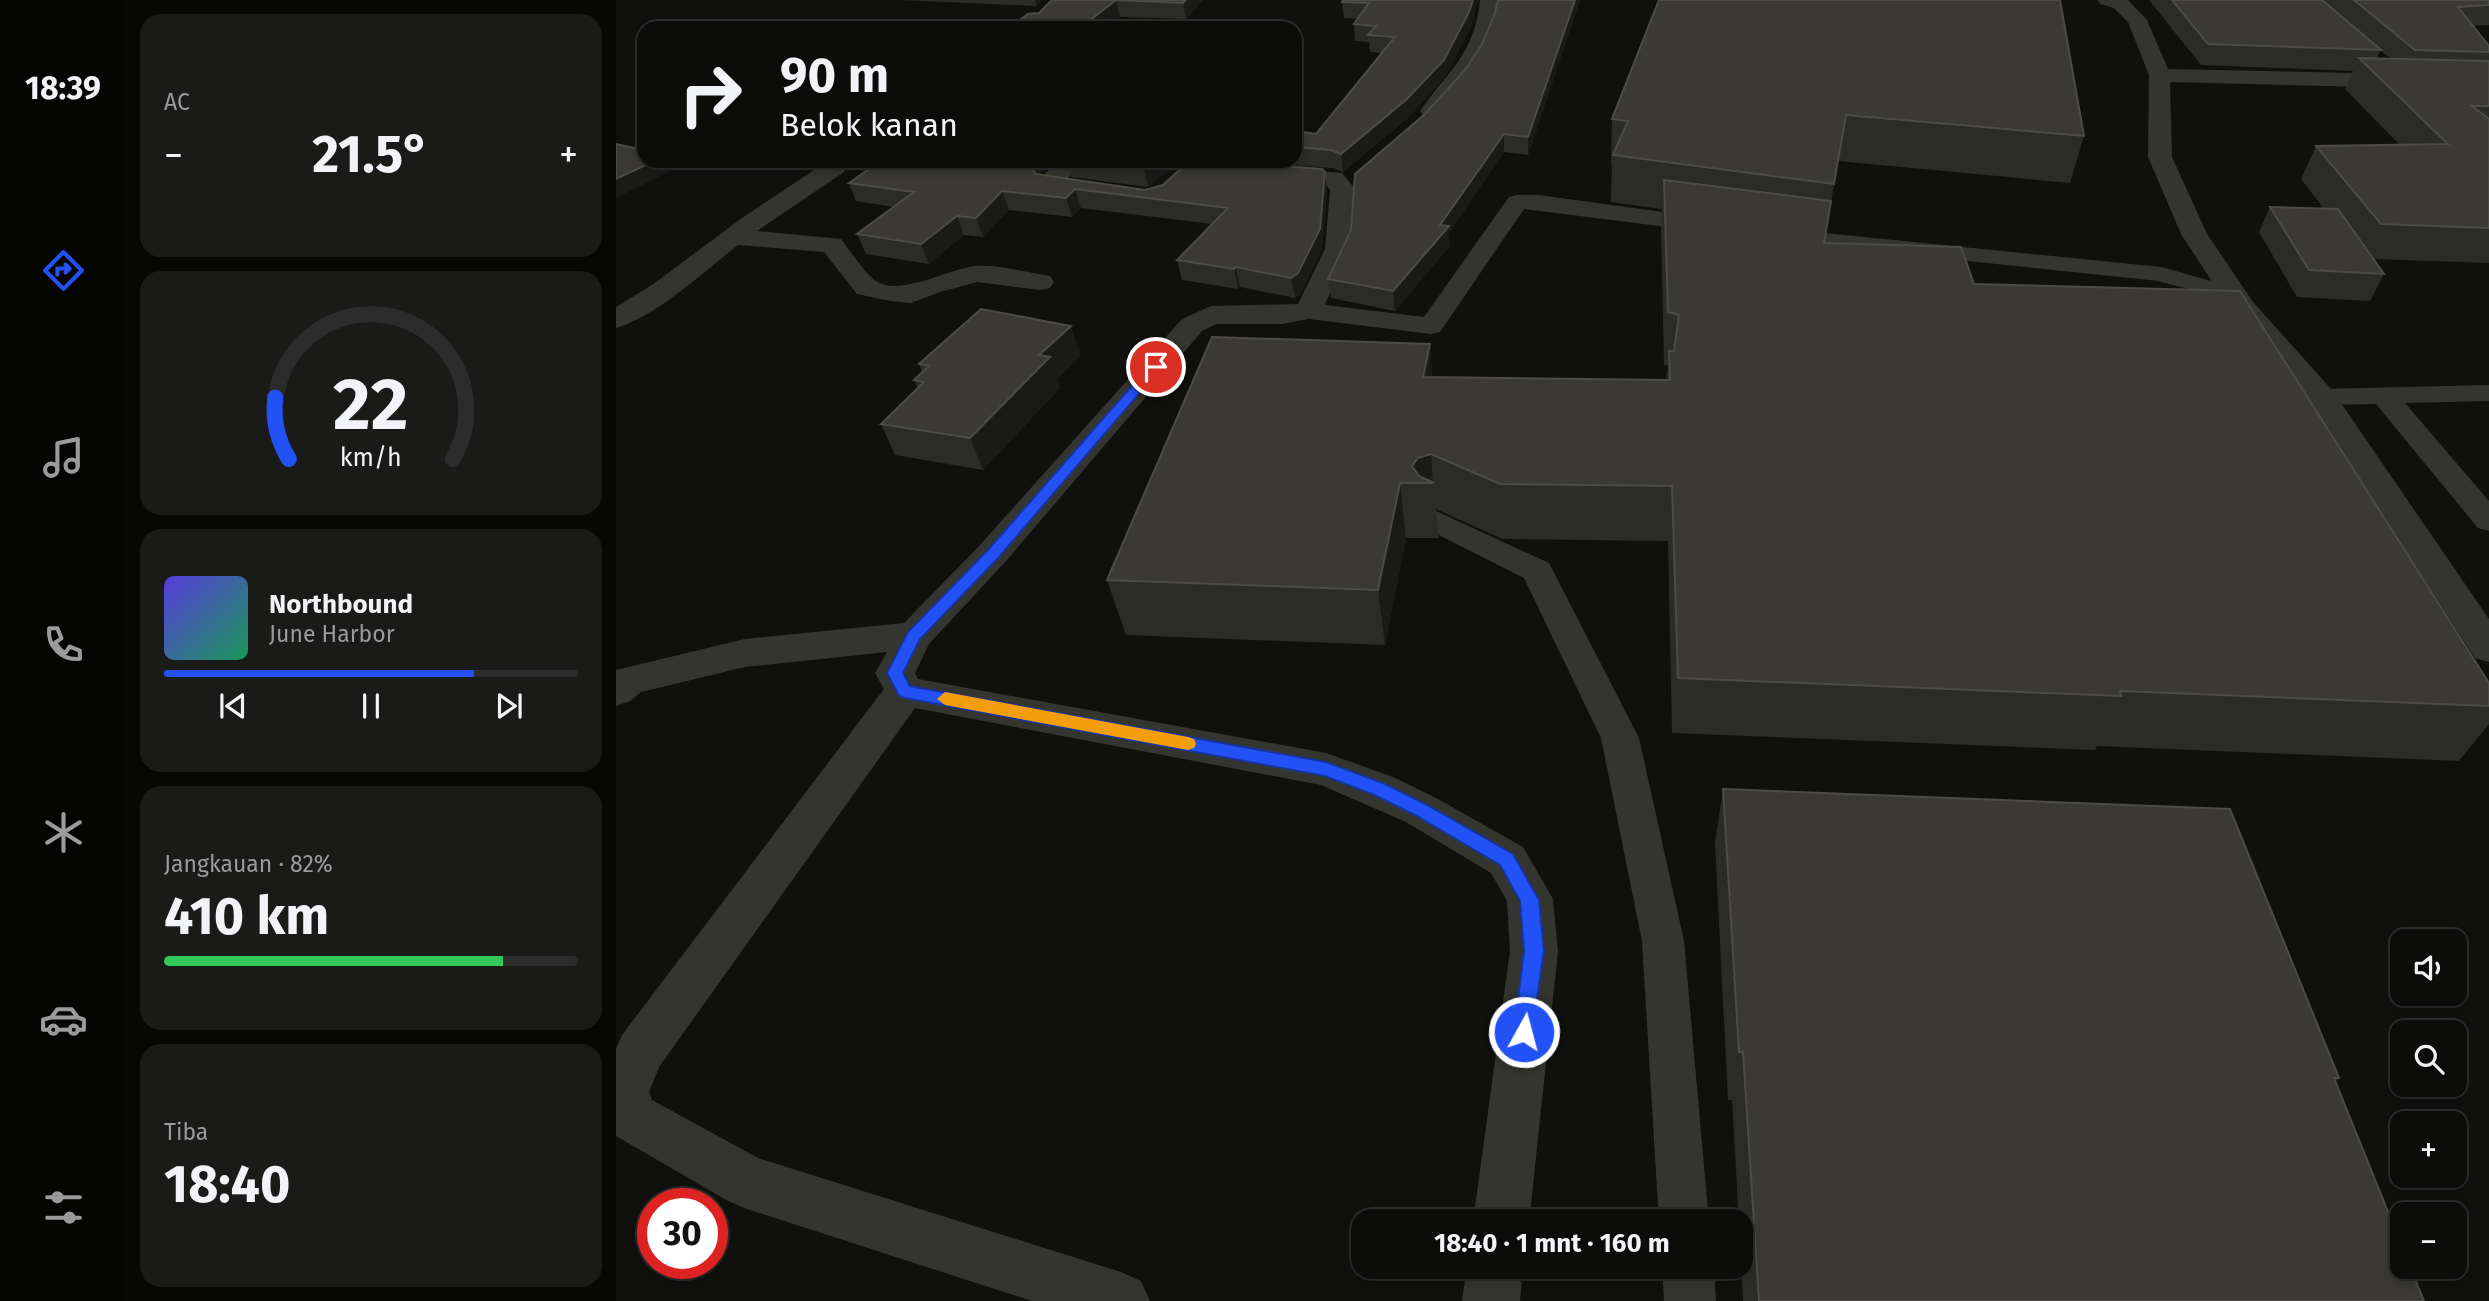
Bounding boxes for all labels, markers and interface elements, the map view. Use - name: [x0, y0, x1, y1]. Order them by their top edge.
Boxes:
- text: 90 m: [780, 46, 889, 105]
- icon: right: [665, 49, 756, 140]
- text: 18:39: [25, 69, 101, 107]
- text: AC: [164, 88, 190, 116]
- text: Belok kanan: [780, 106, 958, 144]
- text: 21.5°: [312, 123, 430, 186]
- text: −: [164, 132, 183, 178]
- text: +: [559, 132, 578, 178]
- icon: directions: [39, 246, 88, 295]
- pin: [1126, 337, 1186, 397]
- icon: arrive: [1137, 348, 1175, 386]
- text: 22: [333, 362, 409, 449]
- icon: music: [39, 433, 88, 482]
- text: km/h: [340, 443, 402, 473]
- text: Northbound: [269, 589, 413, 620]
- icon: phone: [39, 620, 88, 669]
- text: June Harbor: [269, 620, 395, 648]
- icon: previous: [214, 687, 252, 725]
- icon: pause: [352, 687, 390, 725]
- icon: next: [490, 687, 528, 725]
- icon: climate: [39, 808, 88, 857]
- text: Jangkauan · 82%: [164, 850, 333, 878]
- text: 410 km: [164, 885, 329, 948]
- map controls: [2390, 929, 2467, 1279]
- button: sound: [2390, 929, 2467, 1006]
- icon: car: [39, 995, 88, 1044]
- position arrow: [1487, 995, 1561, 1069]
- button: search: [2390, 1020, 2467, 1097]
- button: +: [2390, 1111, 2467, 1188]
- text: Tiba: [164, 1118, 208, 1146]
- text: 18:40: [164, 1153, 290, 1216]
- icon: filters: [39, 1183, 88, 1232]
- speed limit sign: 30: [637, 1188, 728, 1279]
- button: −: [2390, 1202, 2467, 1279]
- text: 18:40 · 1 mnt · 160 m: [1434, 1228, 1670, 1259]

